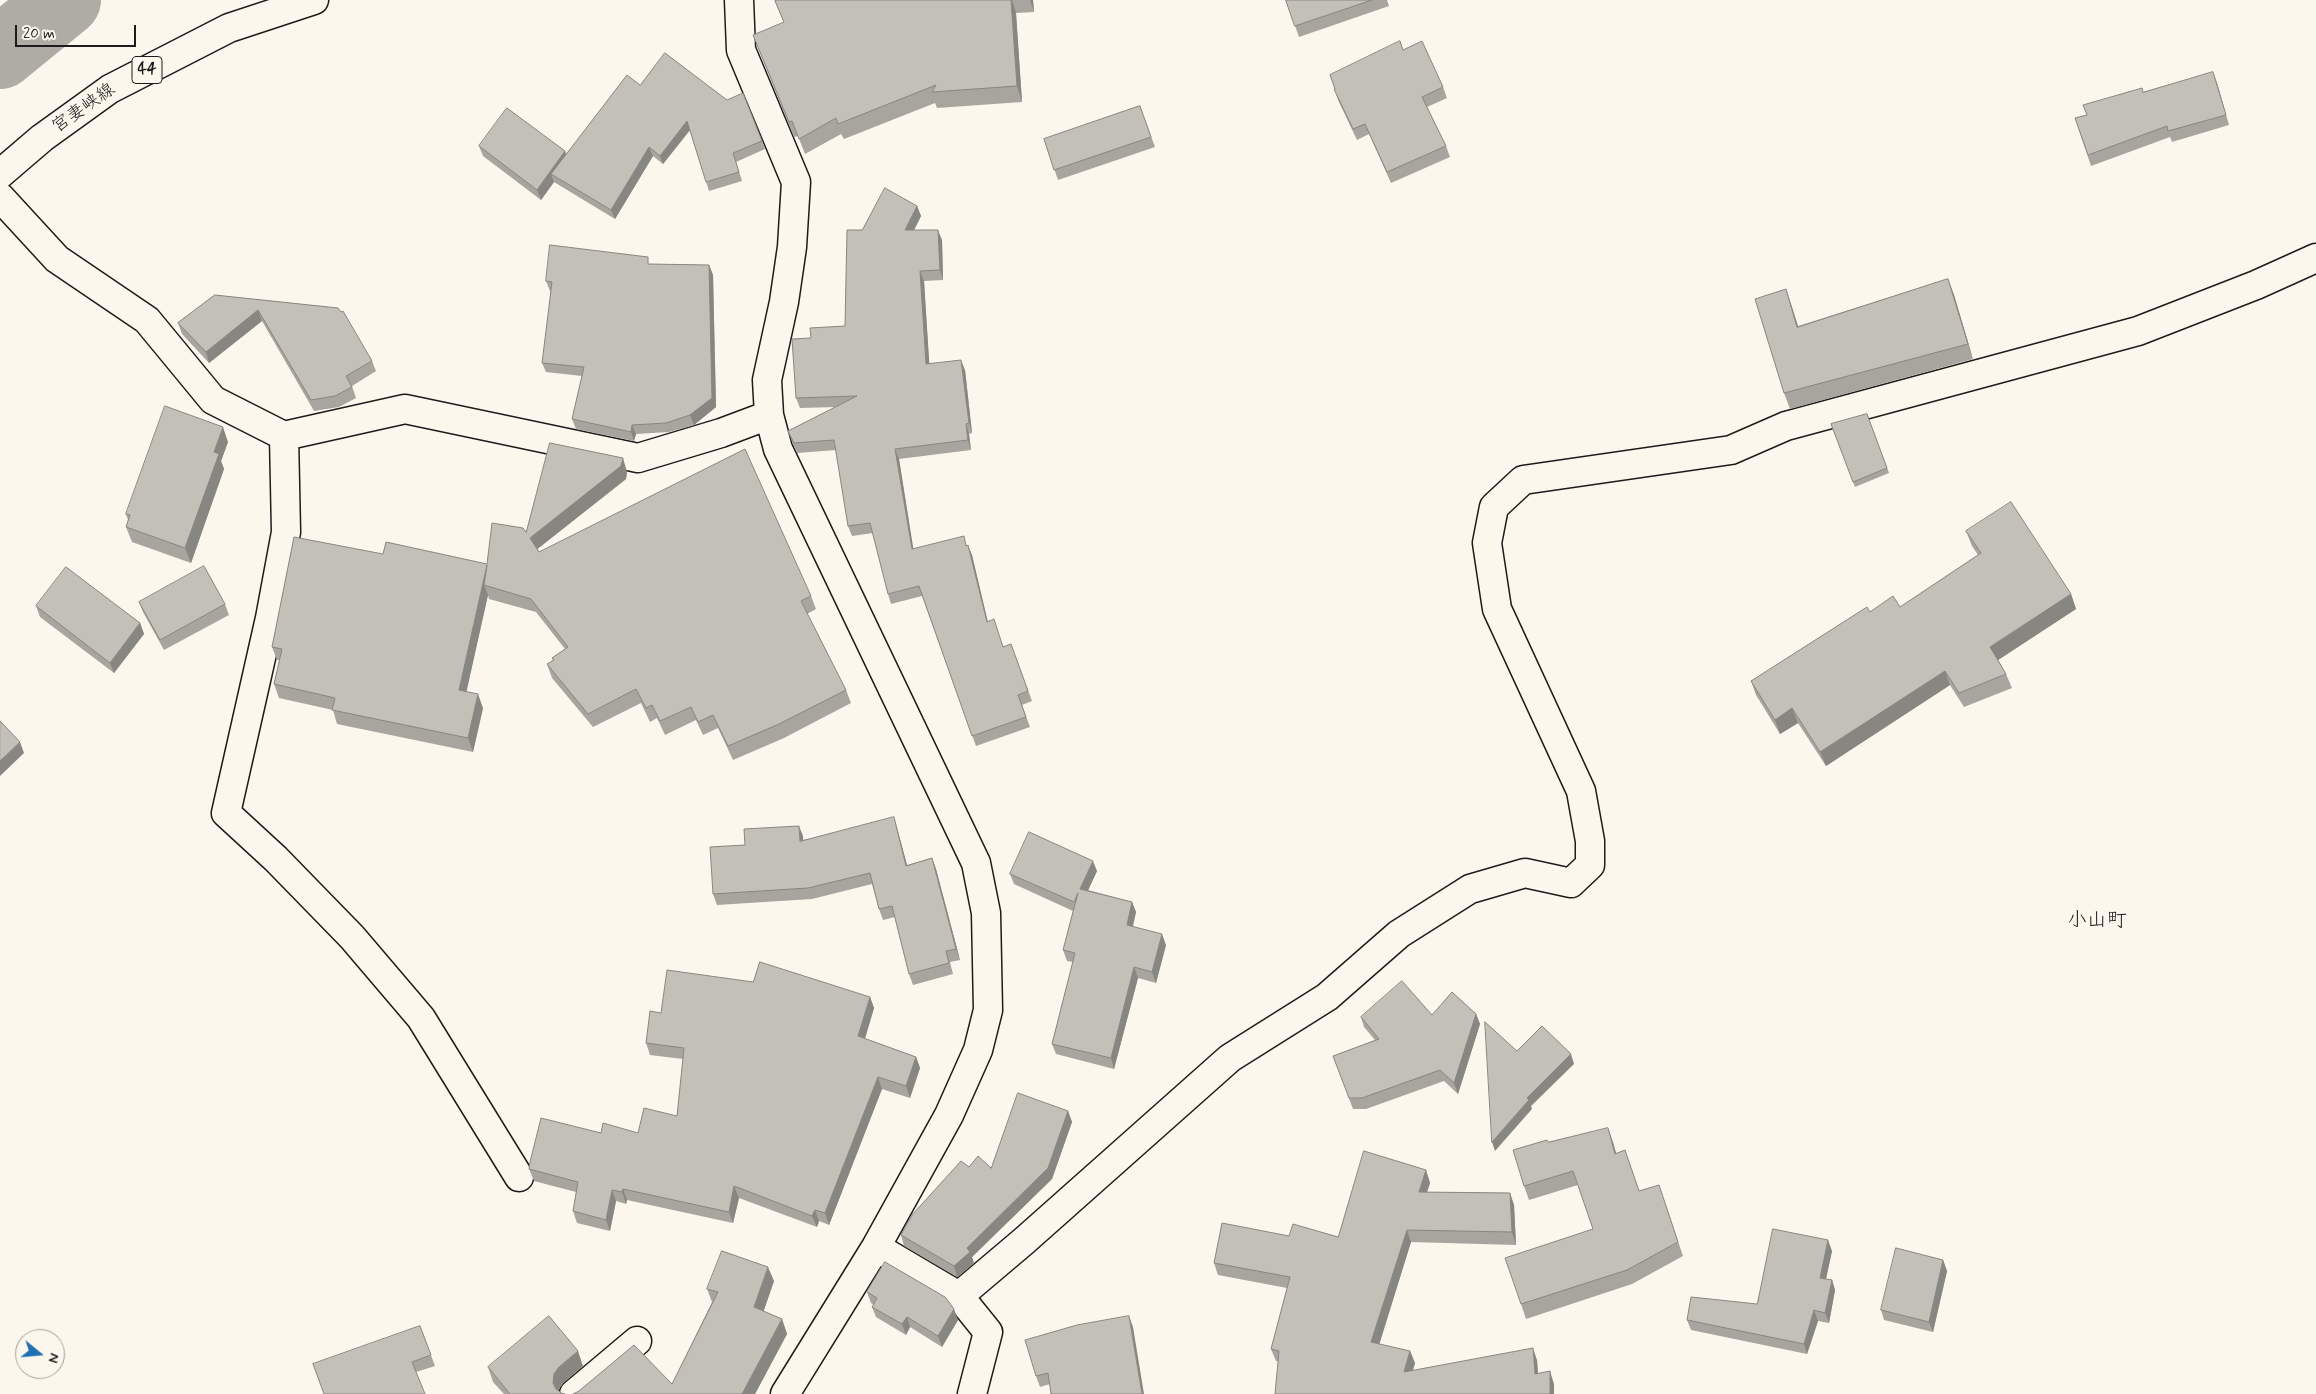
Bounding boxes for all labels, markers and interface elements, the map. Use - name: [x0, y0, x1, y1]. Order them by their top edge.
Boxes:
- scale bar: [18, 15, 139, 47]
- text: 20 m: [23, 24, 55, 44]
- road number: 44: [132, 56, 162, 84]
- street label: 宮妻峡線: [48, 80, 120, 138]
- district label: 小山町: [2067, 910, 2127, 934]
- north arrow: [15, 1329, 65, 1379]
- text: N: [43, 1351, 63, 1365]

